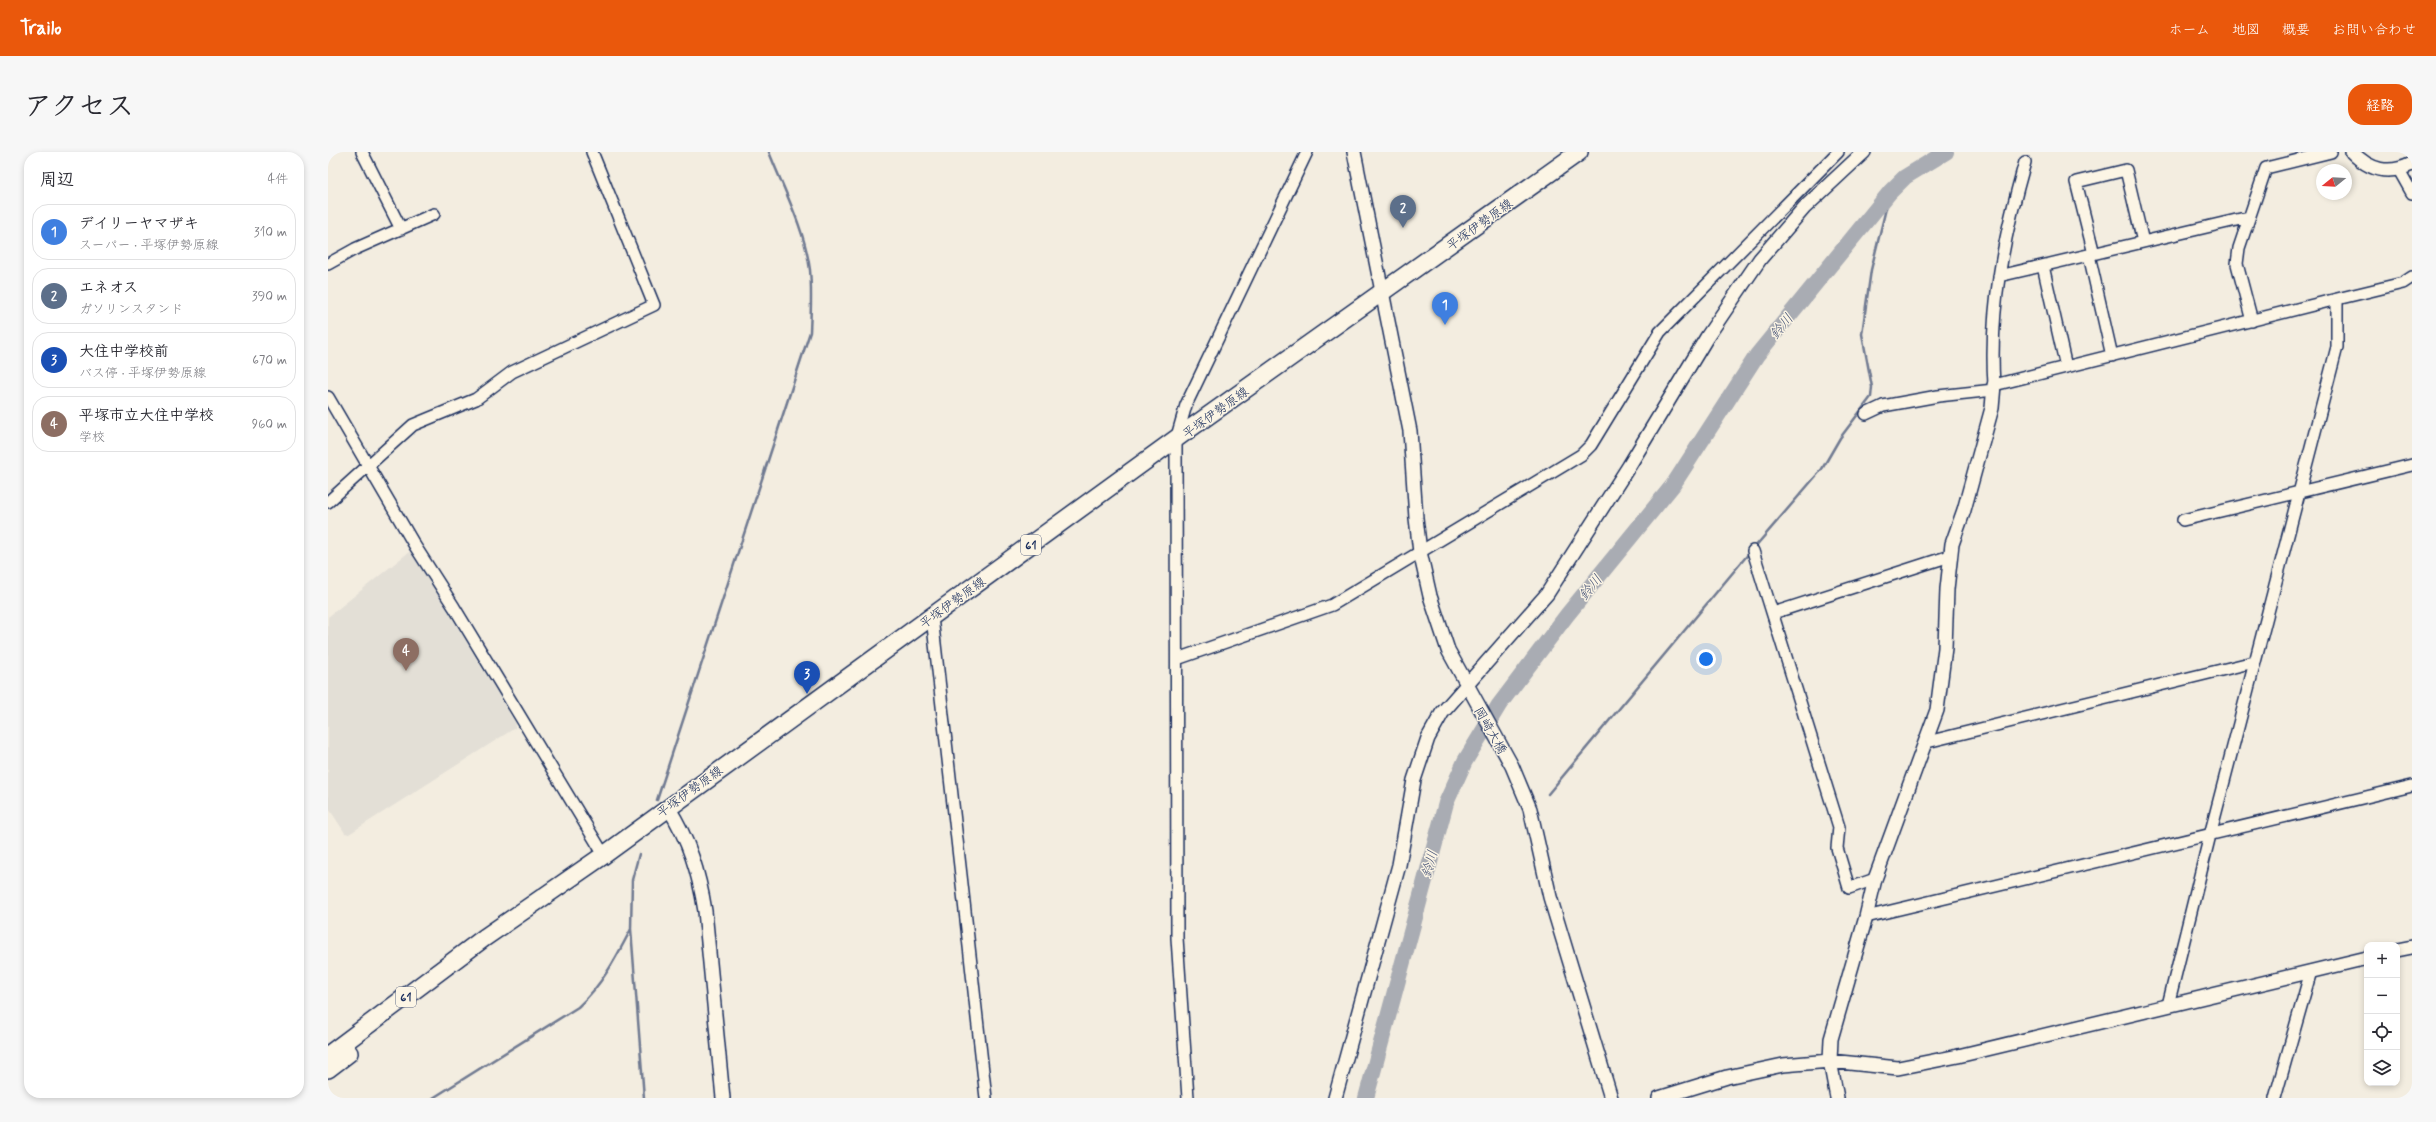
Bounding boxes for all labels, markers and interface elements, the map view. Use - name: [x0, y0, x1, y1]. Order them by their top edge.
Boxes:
- text: Trailo: [20, 16, 62, 41]
- text: ホーム: [2169, 21, 2210, 39]
- text: 地図: [2232, 21, 2260, 39]
- text: 概要: [2282, 21, 2310, 39]
- text: お問い合わせ: [2332, 21, 2416, 39]
- button: 経路: [2348, 84, 2412, 125]
- text: アクセス: [24, 89, 134, 126]
- north arrow: [2316, 164, 2352, 200]
- text: 周辺: [40, 169, 74, 191]
- text: 4件: [267, 171, 288, 188]
- pin: 2: [1390, 195, 1416, 228]
- street label: 平塚伊勢原線: [1443, 195, 1517, 255]
- text: デイリーヤマザキ: [79, 214, 199, 234]
- text: 1: [51, 224, 57, 241]
- text: 310 m: [254, 224, 287, 241]
- text: スーパー · 平塚伊勢原線: [79, 237, 218, 254]
- text: エネオス: [79, 278, 138, 298]
- text: 2: [51, 288, 57, 305]
- text: 390 m: [252, 288, 287, 305]
- pin: 1: [1432, 292, 1458, 325]
- text: ガソリンスタンド: [79, 301, 183, 318]
- water label: 鈴川: [1766, 310, 1798, 343]
- text: 大住中学校前: [79, 342, 169, 362]
- text: 3: [51, 352, 57, 369]
- text: 670 m: [252, 352, 287, 369]
- text: バス停 · 平塚伊勢原線: [79, 365, 206, 382]
- street label: 平塚伊勢原線: [1179, 383, 1253, 443]
- text: 平塚市立大住中学校: [79, 406, 214, 426]
- text: 4: [50, 416, 58, 433]
- text: 960 m: [252, 416, 287, 433]
- text: 学校: [79, 429, 105, 446]
- road number: 61: [1021, 535, 1041, 555]
- water label: 鈴川: [1575, 571, 1607, 604]
- street label: 平塚伊勢原線: [916, 573, 990, 633]
- pin: 4: [393, 638, 419, 671]
- your location: [1696, 649, 1716, 669]
- pin: 3: [794, 661, 820, 694]
- street label: 岡崎大橋: [1469, 704, 1510, 758]
- street label: 平塚伊勢原線: [653, 762, 727, 822]
- water label: 鈴川: [1418, 848, 1442, 880]
- map controls: [2364, 942, 2400, 1086]
- button: +: [2364, 942, 2400, 978]
- button: −: [2364, 978, 2400, 1014]
- road number: 61: [396, 987, 416, 1007]
- button: locate: [2364, 1014, 2400, 1050]
- button: layers: [2364, 1050, 2400, 1086]

